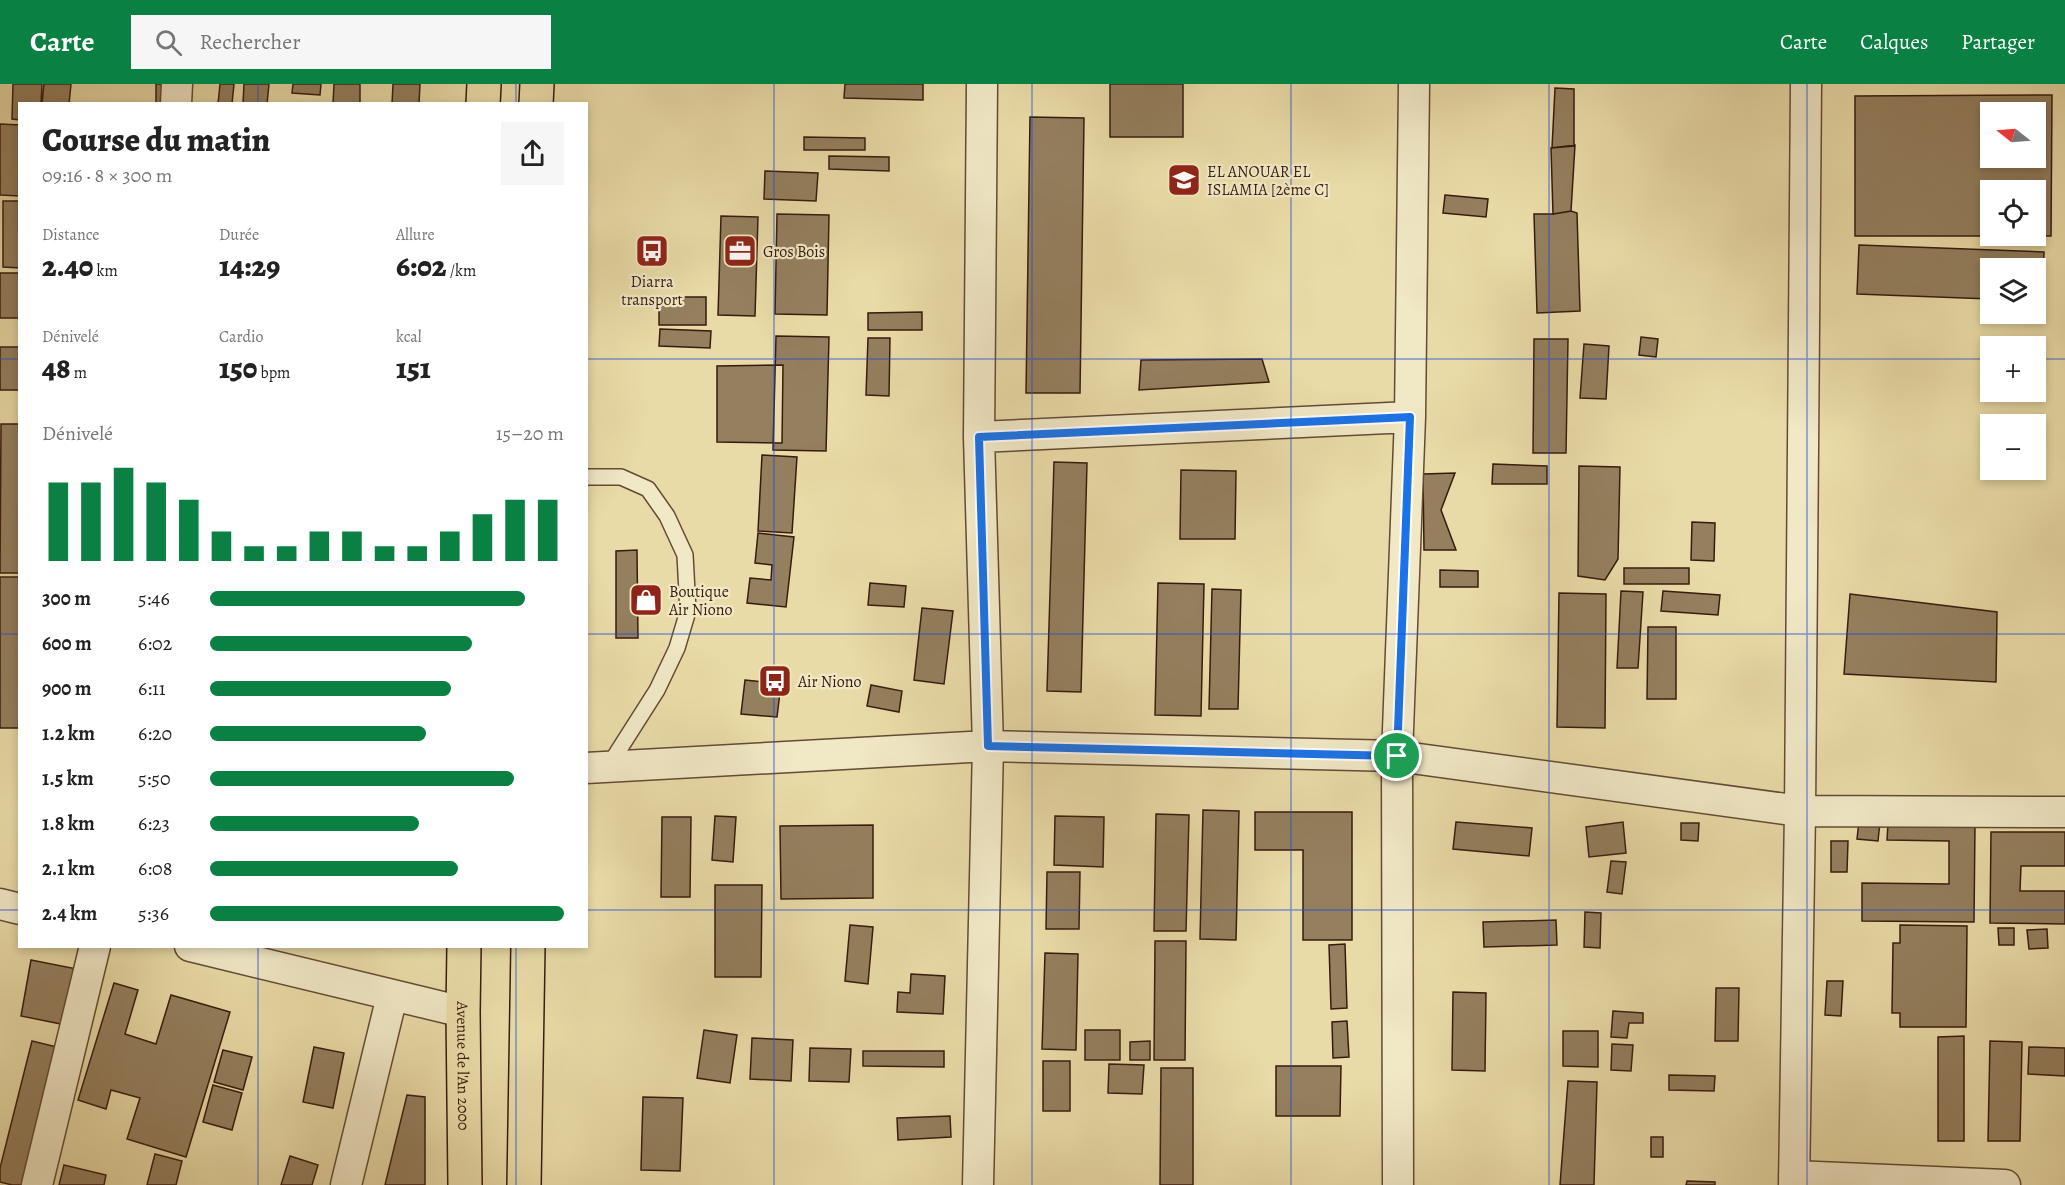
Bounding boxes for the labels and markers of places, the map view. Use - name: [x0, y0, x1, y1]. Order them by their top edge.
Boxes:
- place label: EL ANOUAR EL ISLAMIA [2ème C]: [1207, 161, 1329, 201]
- school or university icon: EL ANOUAR EL ISLAMIA [2ème C]: [1166, 162, 1202, 198]
- bus stop icon: Diarra transport: [634, 233, 670, 269]
- office icon: Gros Bois: [722, 233, 758, 269]
- place label: Gros Bois: [763, 241, 825, 263]
- place label: Diarra transport: [621, 271, 683, 311]
- place label: Boutique Air Niono: [668, 581, 732, 621]
- shop icon: Boutique Air Niono: [628, 582, 664, 618]
- bus stop icon: Air Niono: [757, 663, 793, 699]
- place label: Air Niono: [797, 671, 861, 693]
- pin: [1371, 730, 1422, 781]

